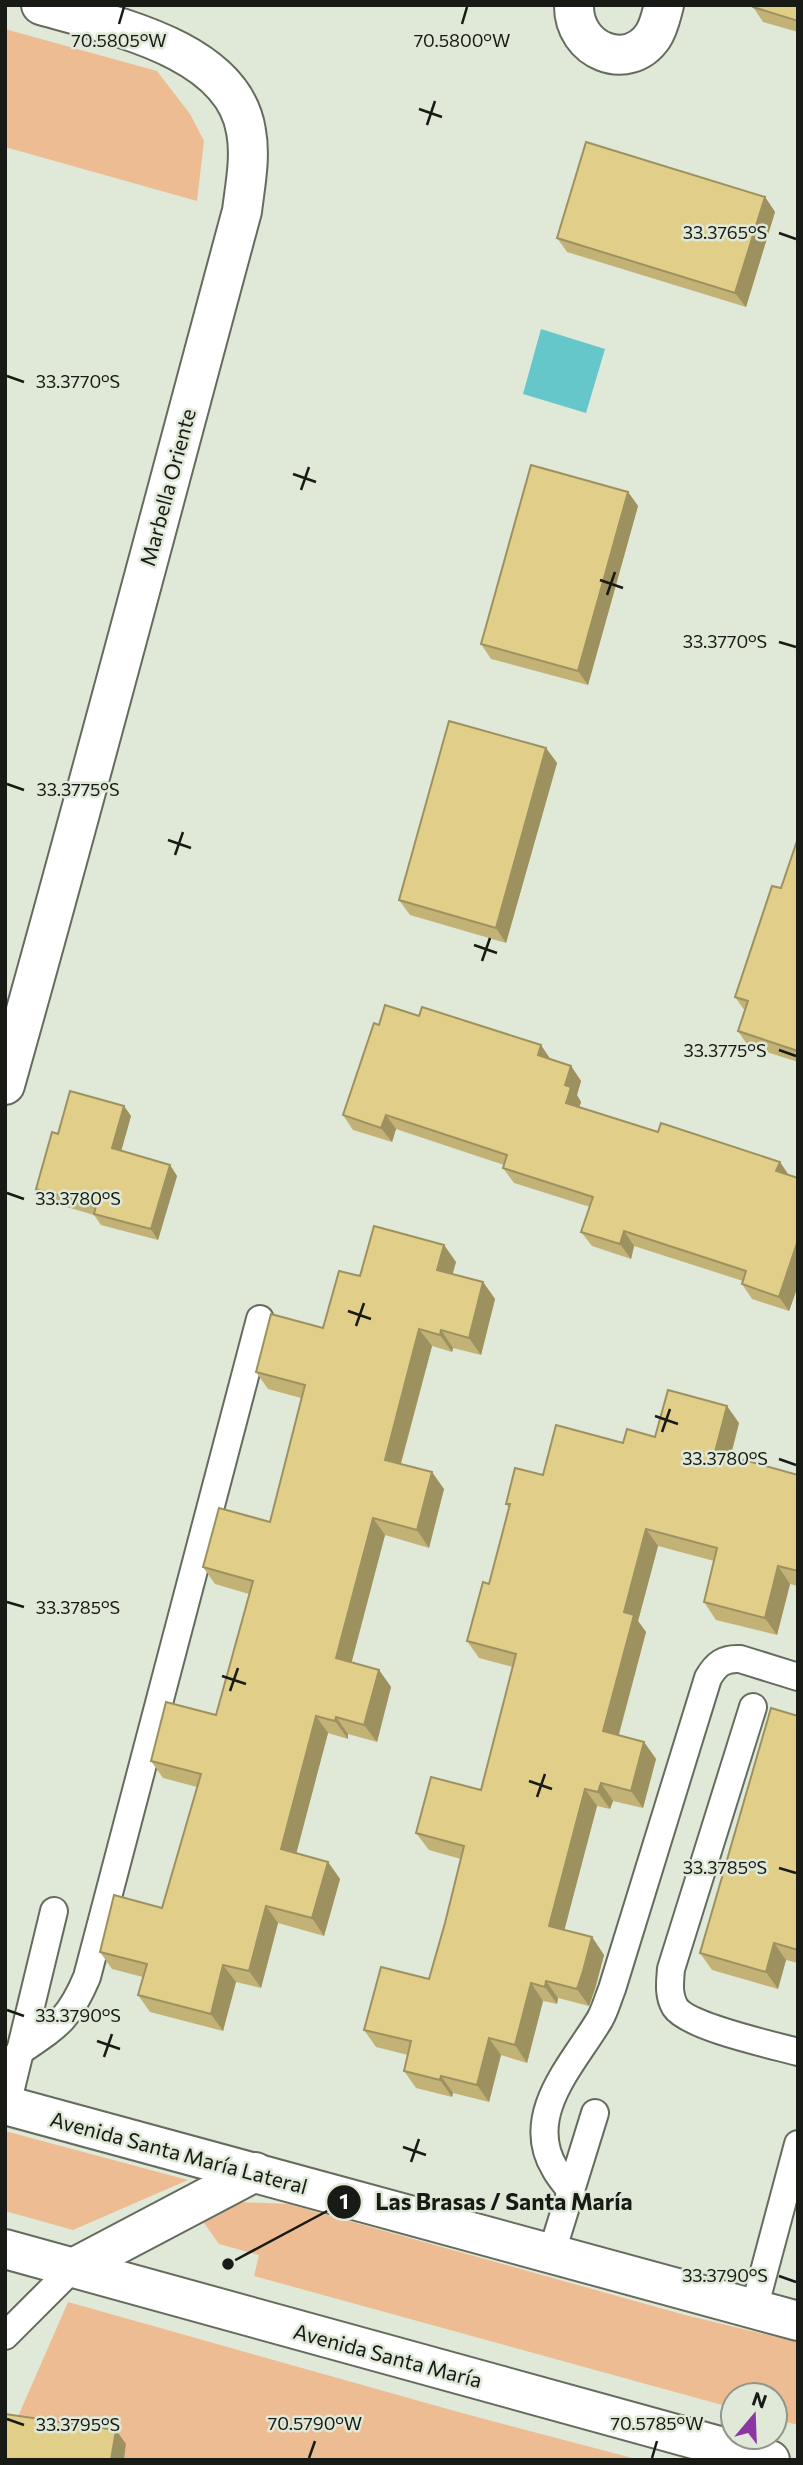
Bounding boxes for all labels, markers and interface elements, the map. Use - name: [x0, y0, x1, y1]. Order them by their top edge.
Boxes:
- text: 70.5805°W: [71, 29, 167, 51]
- text: 70.5800°W: [414, 29, 510, 51]
- text: 33.3765°S: [683, 221, 767, 243]
- text: 33.3770°S: [36, 370, 120, 392]
- street label: Marbella Oriente: [134, 406, 200, 568]
- text: 33.3770°S: [683, 630, 767, 652]
- text: 33.3775°S: [37, 778, 119, 800]
- text: 33.3775°S: [684, 1039, 766, 1061]
- text: 33.3780°S: [35, 1187, 121, 1209]
- text: 33.3780°S: [682, 1447, 768, 1469]
- text: 33.3785°S: [36, 1596, 120, 1618]
- text: 33.3785°S: [683, 1856, 767, 1878]
- text: 33.3790°S: [35, 2004, 121, 2026]
- street label: Avenida Santa María Lateral: [48, 2106, 310, 2198]
- callout: Las Brasas / Santa María: [326, 2180, 647, 2224]
- text: Las Brasas / Santa María: [375, 2187, 633, 2215]
- text: 1: [339, 2188, 349, 2213]
- text: 33.3790°S: [682, 2264, 768, 2286]
- street label: Avenida Santa María: [291, 2318, 485, 2392]
- north arrow: [719, 2381, 789, 2451]
- text: N: [749, 2386, 770, 2413]
- text: 70.5790°W: [268, 2412, 362, 2434]
- text: 70.5785°W: [610, 2412, 704, 2434]
- text: 33.3795°S: [36, 2413, 120, 2435]

